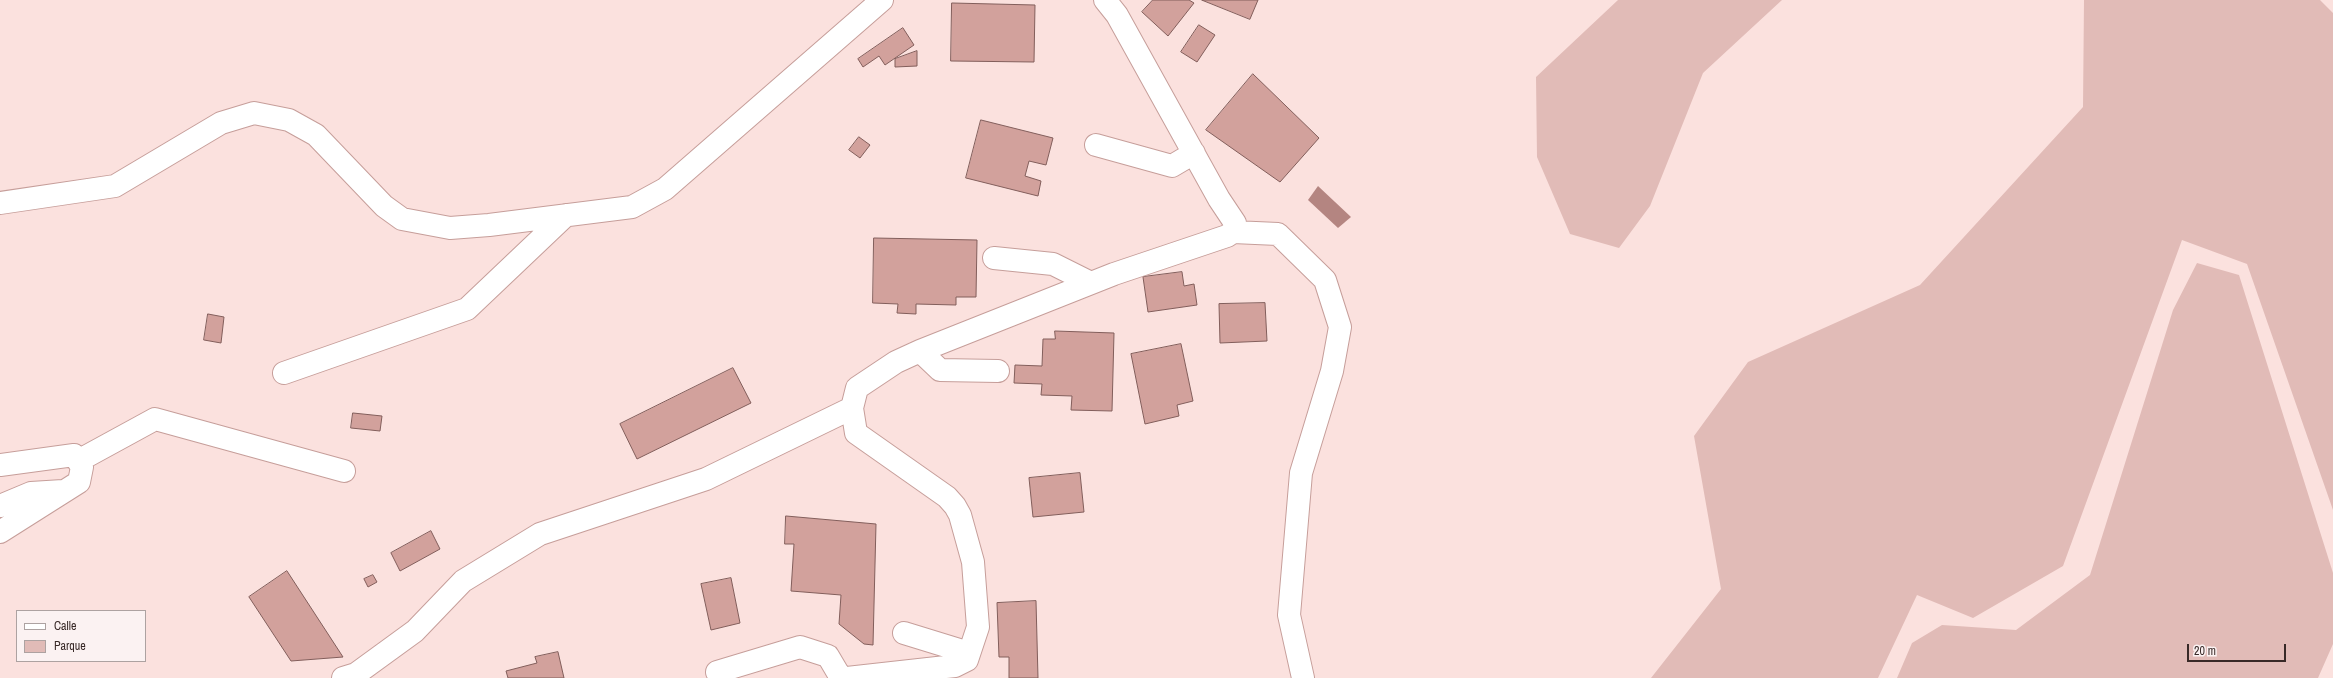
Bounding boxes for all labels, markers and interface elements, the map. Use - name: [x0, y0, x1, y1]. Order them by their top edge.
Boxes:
- legend: [16, 610, 146, 662]
- text: Calle: [54, 618, 76, 634]
- scale bar: [2189, 636, 2288, 662]
- text: Parque: [54, 638, 86, 654]
- text: 20 m: [2194, 643, 2216, 659]

